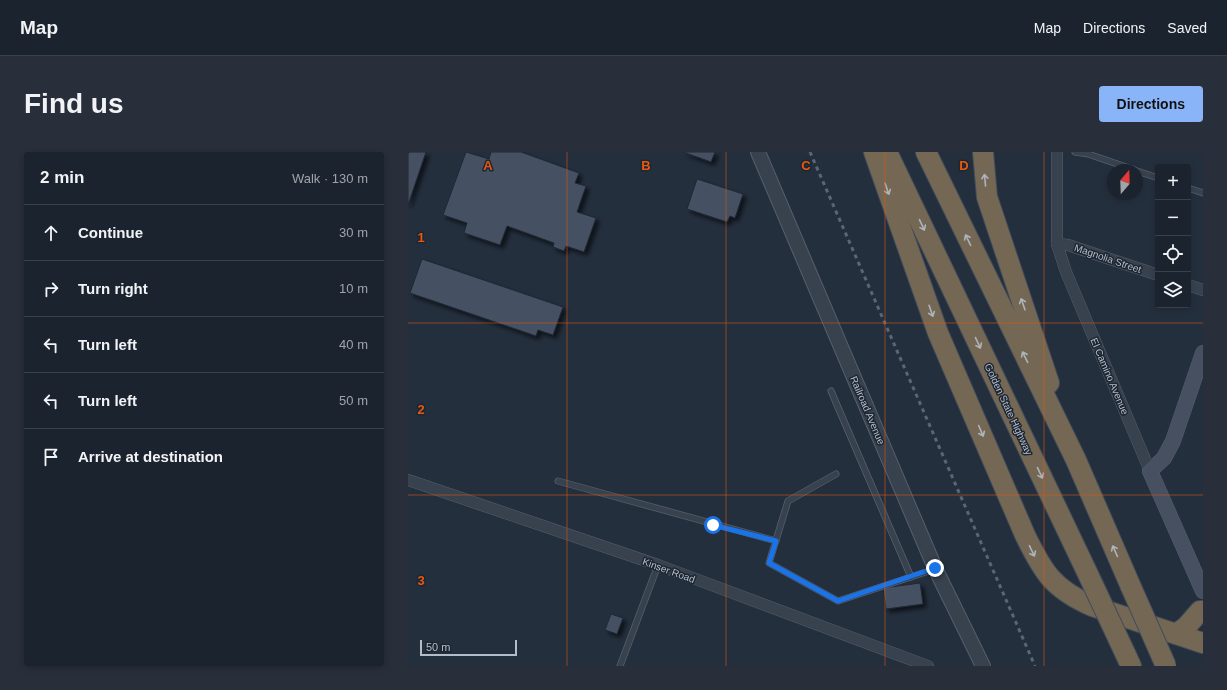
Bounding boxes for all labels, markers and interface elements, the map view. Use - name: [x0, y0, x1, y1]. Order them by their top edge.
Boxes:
- text: Map: [20, 17, 58, 38]
- text: Map: [1034, 20, 1061, 36]
- text: Directions: [1083, 20, 1145, 36]
- text: Saved: [1167, 20, 1207, 36]
- button: Directions: [1099, 86, 1203, 122]
- text: Find us: [24, 88, 124, 119]
- text: A: [483, 158, 493, 173]
- text: B: [641, 158, 651, 173]
- text: C: [801, 158, 811, 173]
- text: D: [959, 158, 969, 173]
- north arrow: [1107, 164, 1143, 200]
- map controls: [1155, 164, 1191, 308]
- button: +: [1155, 164, 1191, 200]
- text: 2 min: [40, 168, 84, 187]
- text: Walk · 130 m: [292, 171, 368, 186]
- one-way arrow: [982, 174, 989, 187]
- one-way arrow: [884, 182, 892, 194]
- button: −: [1155, 200, 1191, 236]
- one-way arrow: [919, 219, 926, 231]
- icon: ahead: [40, 222, 62, 244]
- text: Continue: [78, 224, 143, 241]
- text: 30 m: [339, 225, 368, 240]
- text: 1: [417, 230, 425, 245]
- one-way arrow: [964, 234, 971, 246]
- button: locate: [1155, 236, 1191, 272]
- street label: Magnolia Street: [1073, 242, 1143, 275]
- button: layers: [1155, 272, 1191, 308]
- icon: right: [40, 278, 62, 300]
- text: Turn right: [78, 280, 148, 297]
- text: 10 m: [339, 281, 368, 296]
- one-way arrow: [1019, 298, 1026, 311]
- one-way arrow: [927, 305, 935, 317]
- icon: left: [40, 334, 62, 356]
- text: Turn left: [78, 336, 137, 353]
- one-way arrow: [975, 336, 982, 348]
- street label: El Camino Avenue: [1088, 336, 1131, 417]
- text: 40 m: [339, 337, 368, 352]
- one-way arrow: [1021, 351, 1028, 363]
- street label: Golden State Highway: [983, 362, 1035, 457]
- street label: Railroad Avenue: [848, 374, 887, 446]
- icon: left: [40, 390, 62, 412]
- text: Turn left: [78, 392, 137, 409]
- text: 50 m: [339, 393, 368, 408]
- text: 2: [417, 402, 425, 417]
- one-way arrow: [978, 424, 986, 436]
- icon: arrive: [40, 446, 62, 468]
- text: Arrive at destination: [78, 448, 223, 465]
- one-way arrow: [1037, 466, 1044, 478]
- route start: [704, 516, 722, 534]
- one-way arrow: [1029, 544, 1037, 556]
- one-way arrow: [1111, 545, 1119, 557]
- street label: Kinser Road: [641, 556, 697, 585]
- route end: [926, 559, 944, 577]
- text: 3: [417, 573, 425, 588]
- scale bar: [420, 638, 517, 657]
- text: 50 m: [426, 641, 450, 653]

